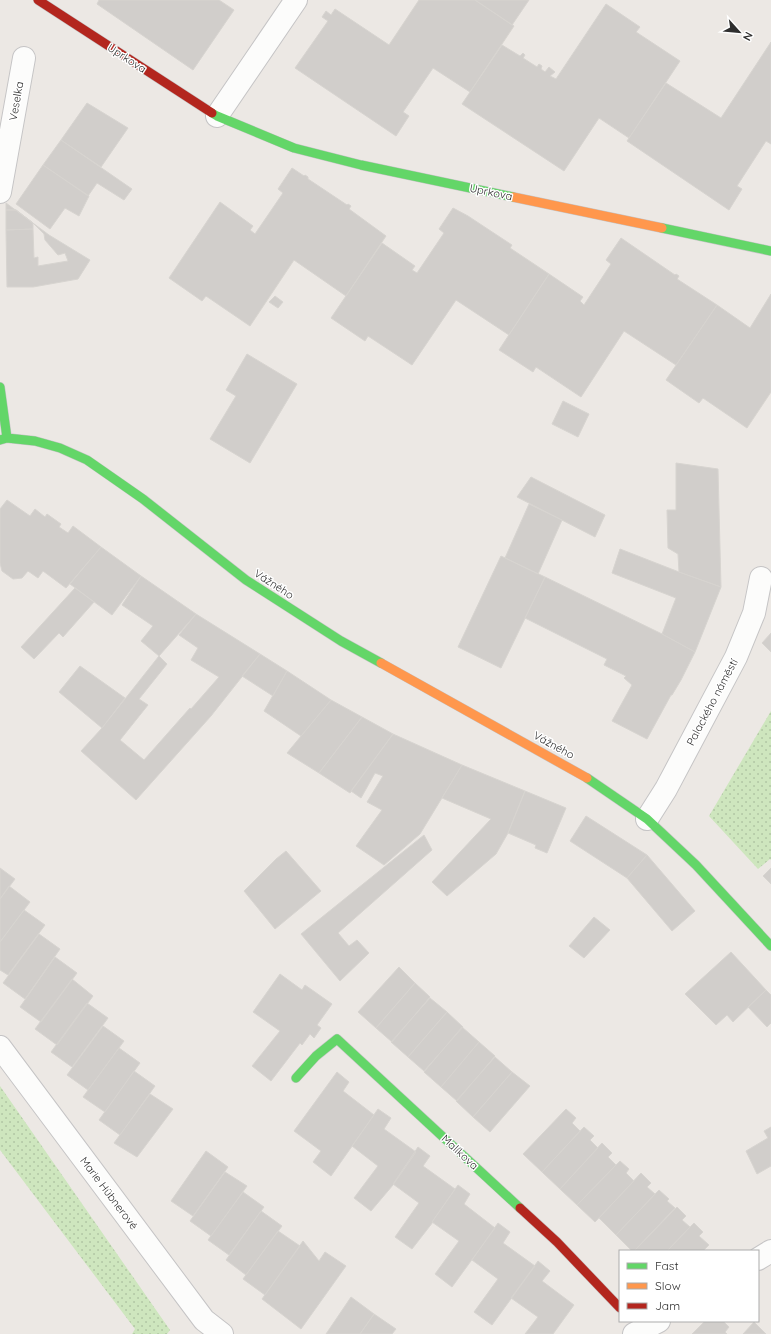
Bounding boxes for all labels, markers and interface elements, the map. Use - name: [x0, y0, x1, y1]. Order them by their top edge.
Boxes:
- north arrow: [719, 12, 759, 52]
- text: N: [740, 30, 756, 43]
- street label: Uprkova: [105, 40, 149, 76]
- street label: Veselka: [6, 80, 26, 122]
- street label: Uprkova: [468, 181, 514, 203]
- street label: Vážného: [251, 566, 297, 602]
- street label: Palackého náměstí: [683, 656, 741, 748]
- street label: Vážného: [531, 728, 577, 762]
- street label: Malíkova: [439, 1131, 481, 1173]
- street label: Marie Hübnerové: [77, 1154, 141, 1232]
- legend: [619, 1250, 759, 1322]
- text: Fast: [655, 1258, 679, 1273]
- text: Slow: [655, 1278, 681, 1293]
- text: Jam: [655, 1298, 680, 1313]

